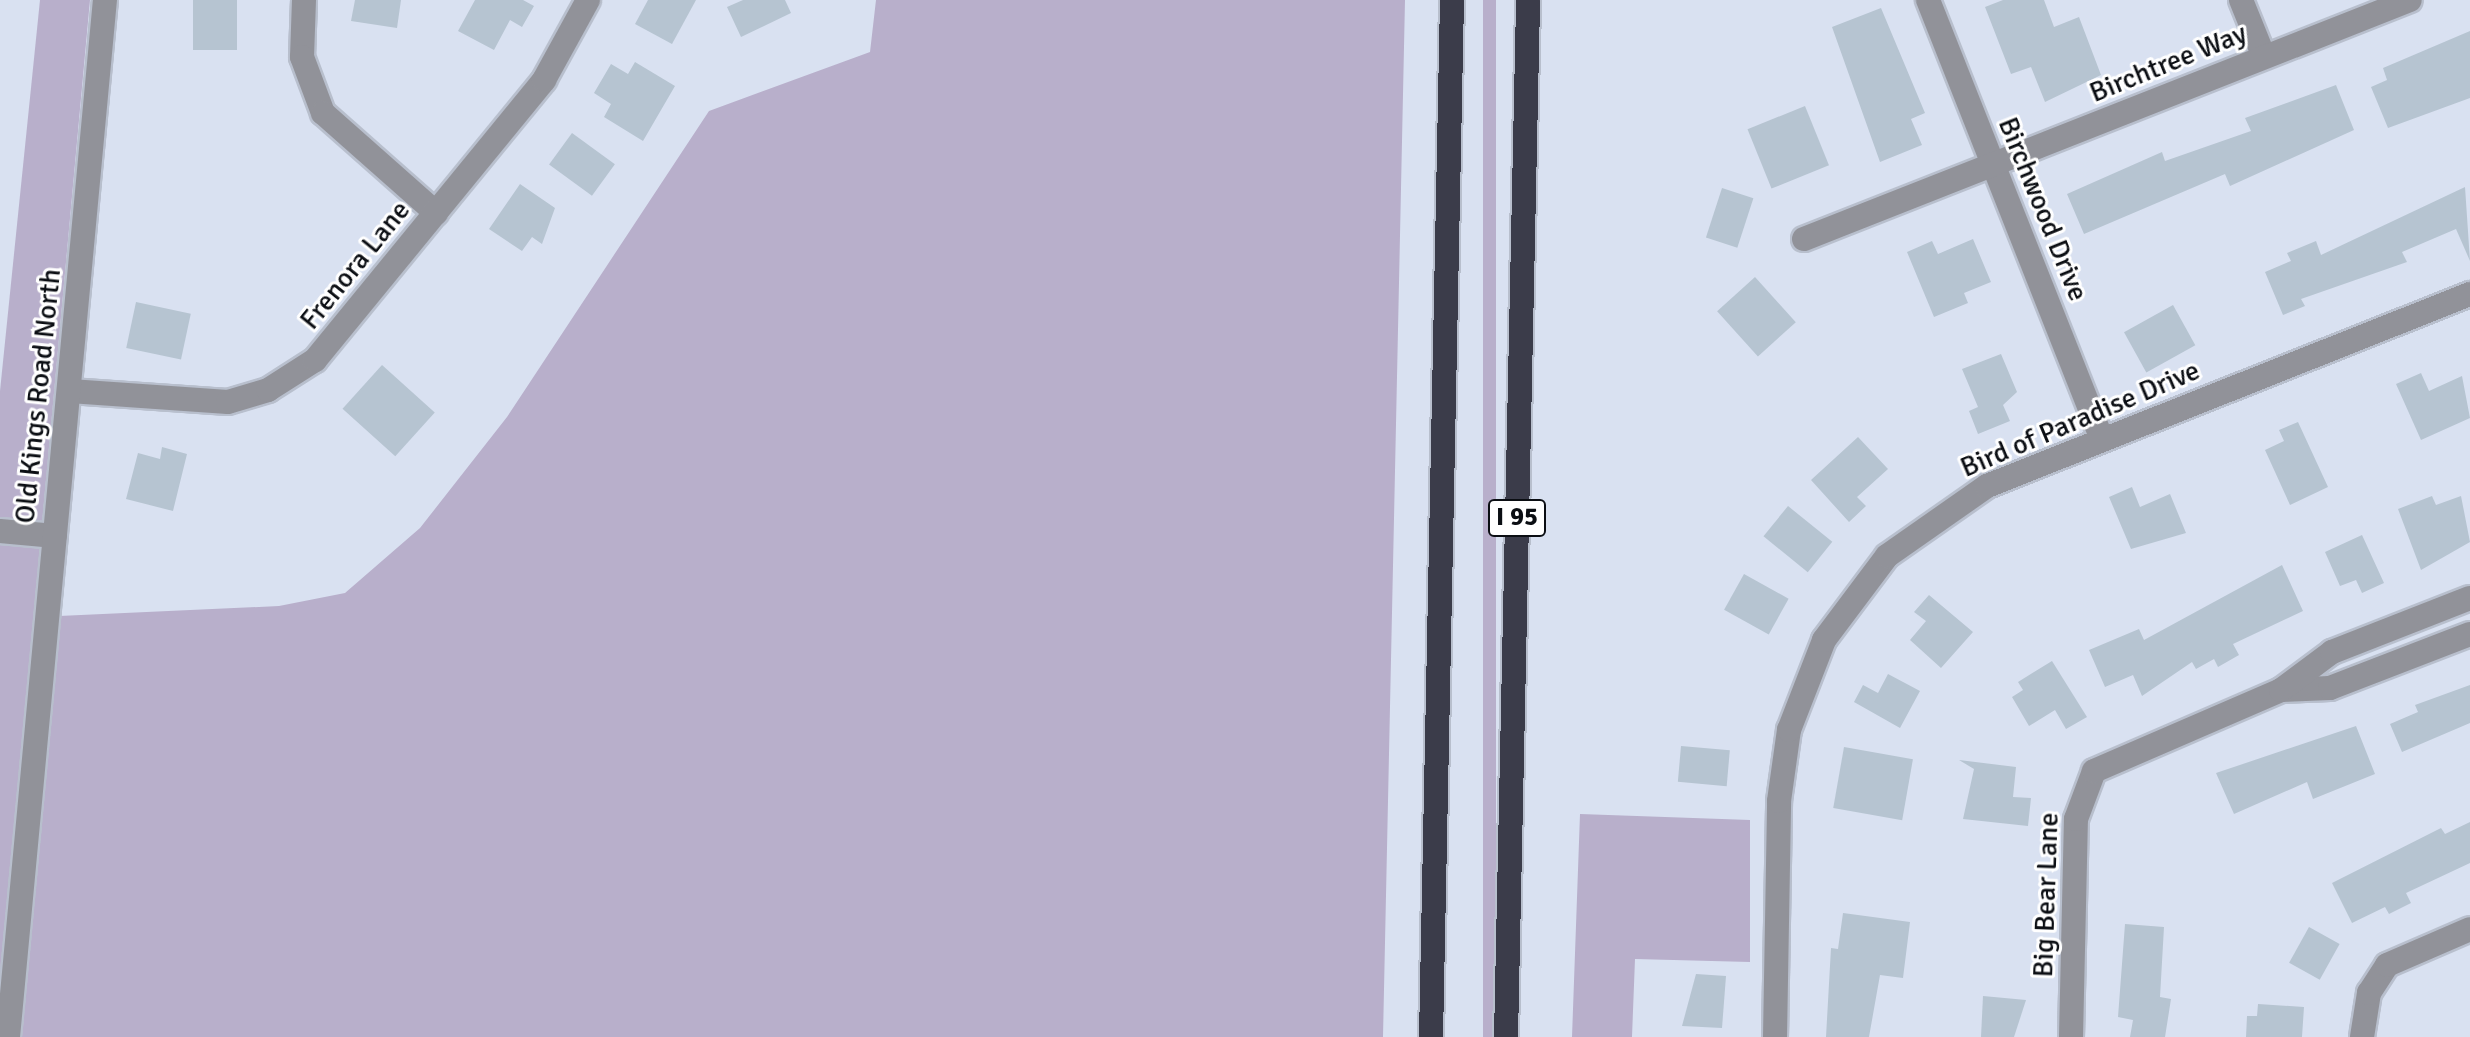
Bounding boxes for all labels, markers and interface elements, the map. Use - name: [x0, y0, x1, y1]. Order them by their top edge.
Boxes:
- street label: Birchtree Way: [2085, 16, 2251, 110]
- street label: Birchwood Drive: [1991, 112, 2095, 306]
- street label: Frenora Lane: [293, 194, 417, 336]
- street label: Old Kings Road North: [8, 267, 68, 525]
- street label: Bird of Paradise Drive: [1955, 353, 2205, 485]
- road number: I 95: [1487, 496, 1547, 540]
- street label: Big Bear Lane: [2026, 812, 2066, 978]

